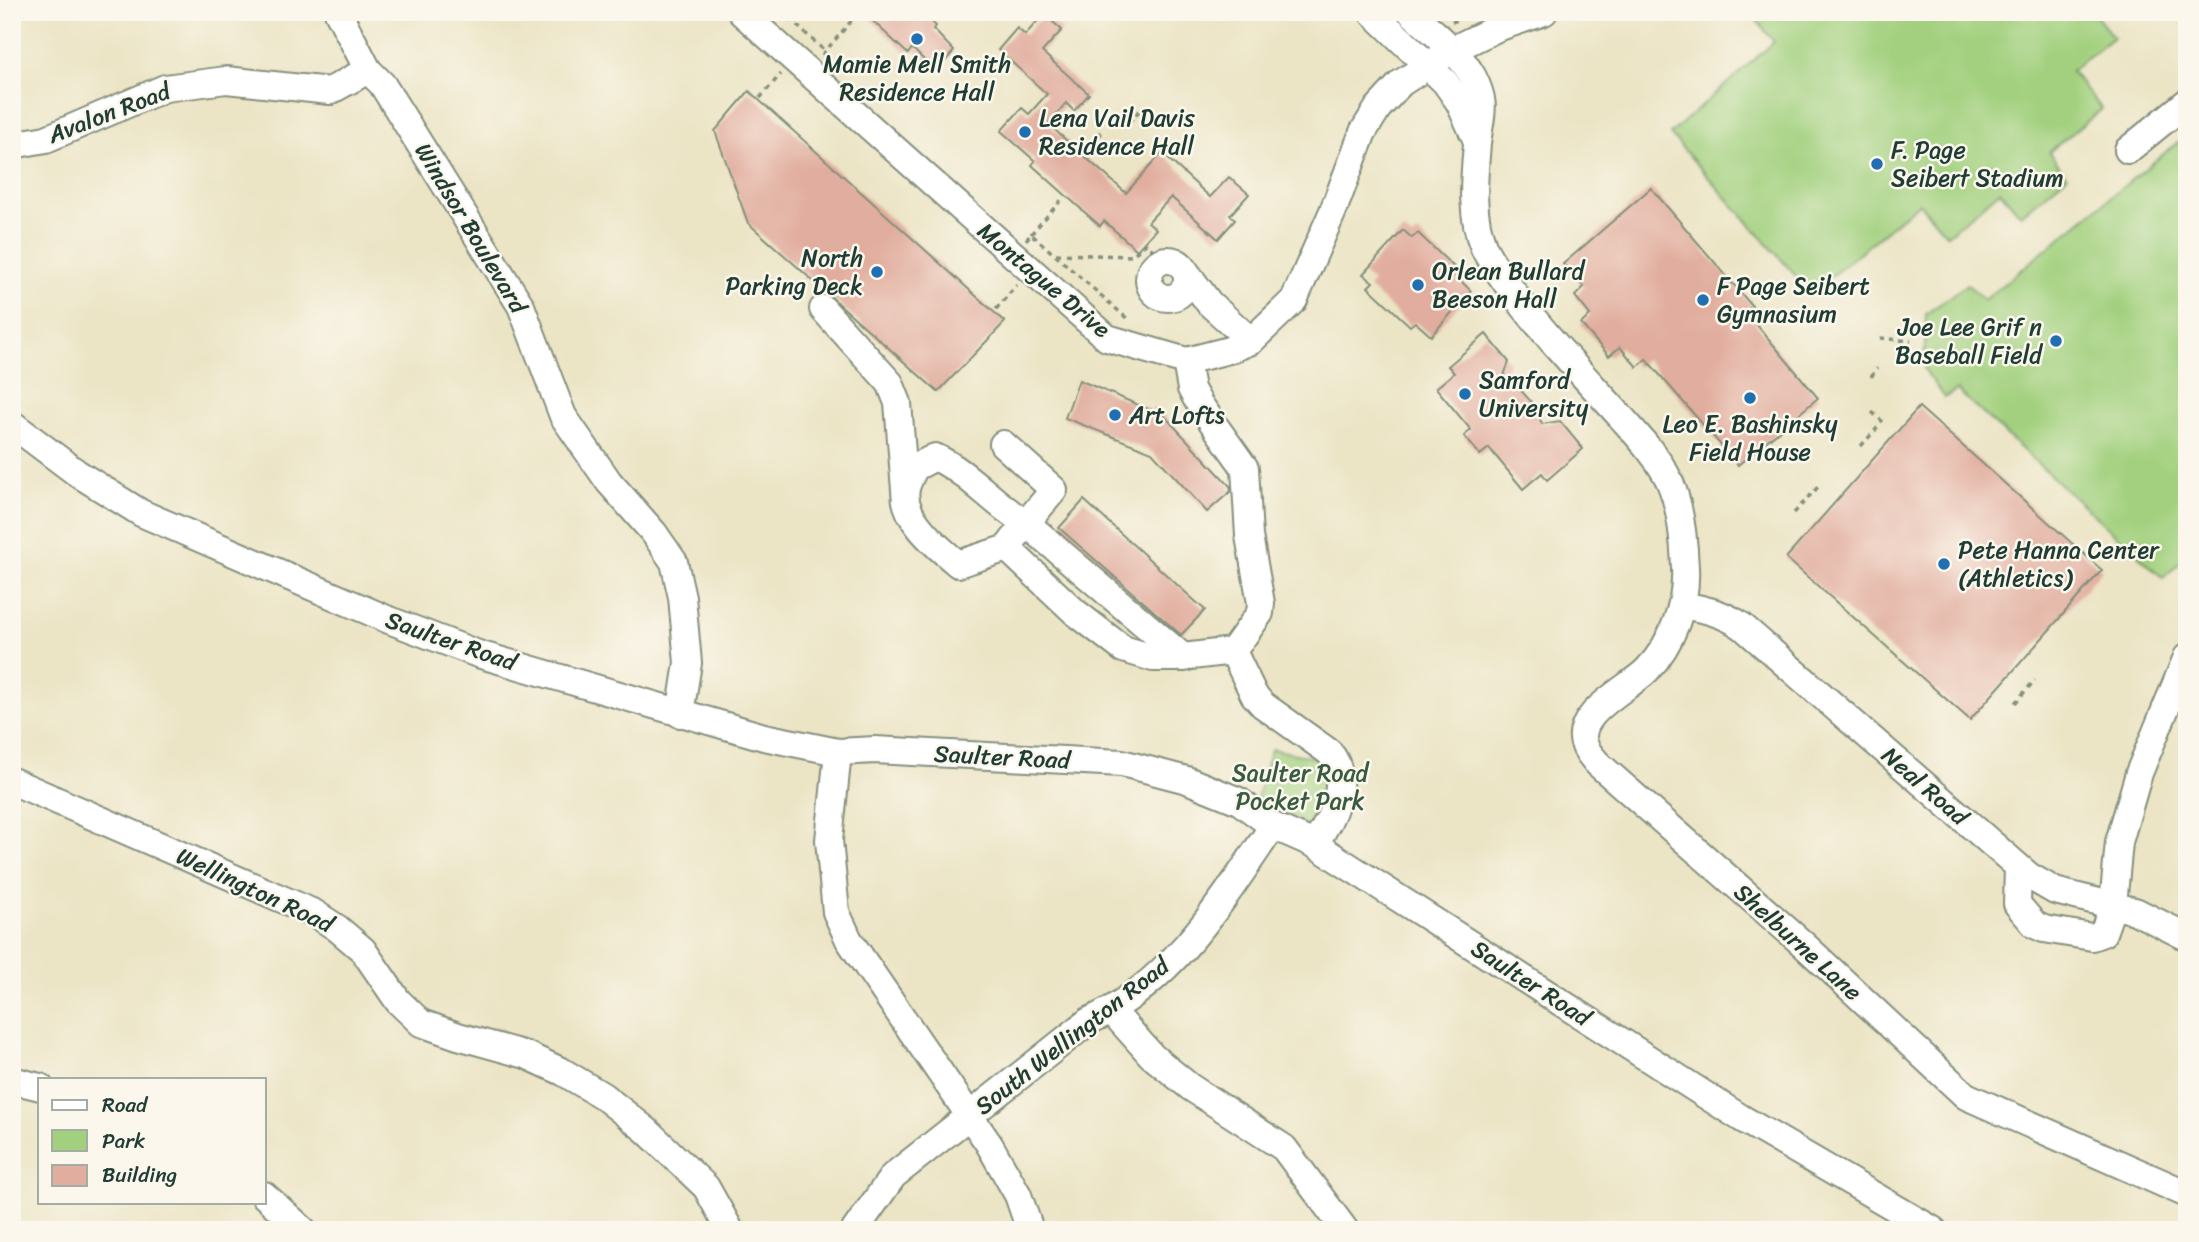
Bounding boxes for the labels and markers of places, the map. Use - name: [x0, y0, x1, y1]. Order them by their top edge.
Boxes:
- marker: Mamie Mell Smith Residence Hall: [909, 31, 925, 47]
- place label: Mamie Mell Smith Residence Hall: [823, 43, 1011, 113]
- place label: Lena Vail Davis Residence Hall: [1039, 97, 1196, 167]
- marker: Lena Vail Davis Residence Hall: [1017, 124, 1033, 140]
- place label: F. Page Seibert Stadium: [1891, 129, 2064, 199]
- marker: F. Page Seibert Stadium: [1869, 156, 1885, 172]
- place label: North Parking Deck: [725, 237, 863, 307]
- place label: Orlean Bullard Beeson Hall: [1432, 250, 1586, 320]
- marker: North Parking Deck: [869, 264, 885, 280]
- place label: F Page Seibert Gymnasium: [1717, 265, 1870, 335]
- marker: Orlean Bullard Beeson Hall: [1410, 277, 1426, 293]
- marker: F Page Seibert Gymnasium: [1695, 292, 1711, 308]
- place label: Joe Lee Grif n Baseball Field: [1895, 306, 2043, 376]
- marker: Joe Lee Grif n Baseball Field: [2048, 333, 2064, 349]
- place label: Samford University: [1479, 359, 1589, 429]
- marker: Samford University: [1457, 386, 1473, 402]
- marker: Leo E. Bashinsky Field House: [1742, 390, 1758, 406]
- place label: Art Lofts: [1128, 394, 1225, 436]
- place label: Leo E. Bashinsky Field House: [1662, 403, 1838, 473]
- marker: Art Lofts: [1107, 407, 1123, 423]
- place label: Pete Hanna Center (Athletics): [1958, 529, 2160, 599]
- marker: Pete Hanna Center (Athletics): [1936, 556, 1952, 572]

